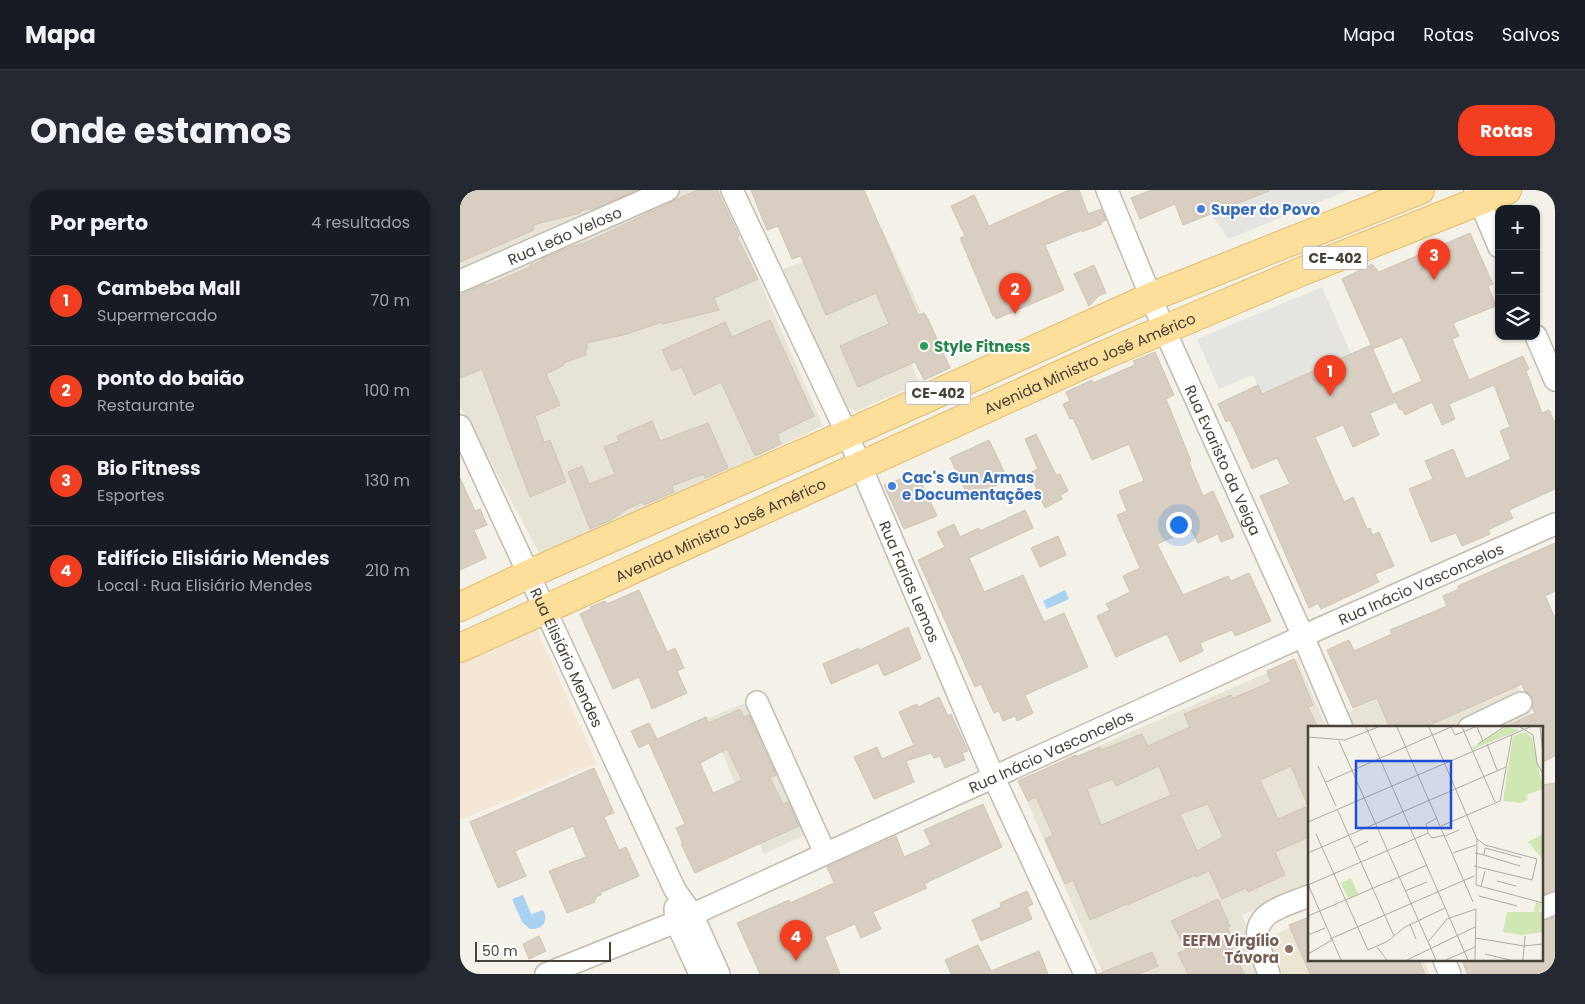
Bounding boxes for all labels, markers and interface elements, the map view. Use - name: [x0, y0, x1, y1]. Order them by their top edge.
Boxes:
- text: Mapa: [25, 18, 96, 51]
- text: Mapa: [1343, 22, 1395, 47]
- text: Rotas: [1423, 22, 1474, 47]
- text: Salvos: [1502, 22, 1560, 47]
- button: Rotas: [1458, 105, 1555, 156]
- text: Onde estamos: [30, 106, 292, 155]
- place label: Super do Povo: [1211, 199, 1321, 220]
- street label: Rua Leão Veloso: [504, 201, 625, 270]
- marker: Super do Povo: [1195, 203, 1207, 215]
- map controls: [1495, 205, 1540, 340]
- button: +: [1495, 205, 1540, 250]
- text: Por perto: [50, 208, 148, 237]
- text: 4 resultados: [311, 211, 410, 234]
- pin: 3: [1418, 239, 1450, 280]
- road number: CE-402: [1302, 246, 1368, 270]
- button: −: [1495, 250, 1540, 295]
- pin: 2: [999, 273, 1031, 314]
- text: Cambeba Mall: [97, 275, 241, 302]
- text: 1: [63, 289, 69, 312]
- text: 70 m: [370, 289, 410, 312]
- button: layers: [1495, 295, 1540, 340]
- text: Supermercado: [97, 304, 217, 327]
- street label: Avenida Ministro José Américo: [980, 307, 1199, 419]
- place label: Style Fitness: [934, 336, 1030, 357]
- marker: Style Fitness: [918, 340, 930, 352]
- pin: 1: [1314, 355, 1346, 396]
- text: ponto do baião: [97, 365, 244, 392]
- text: 2: [61, 379, 71, 402]
- text: 100 m: [364, 379, 410, 402]
- street label: Rua Evaristo da Veiga: [1180, 381, 1267, 539]
- road number: CE-402: [906, 382, 970, 404]
- text: Restaurante: [97, 394, 195, 417]
- text: Bio Fitness: [97, 455, 201, 482]
- place label: Cac's Gun Armas e Documentações: [902, 467, 1042, 505]
- text: 3: [61, 469, 71, 492]
- text: 130 m: [365, 469, 410, 492]
- street label: Avenida Ministro José Américo: [611, 472, 829, 587]
- marker: Cac's Gun Armas e Documentações: [886, 480, 898, 492]
- text: Esportes: [97, 484, 165, 507]
- your location: [1166, 512, 1192, 538]
- street label: Rua Farias Lemos: [875, 517, 945, 646]
- street label: Rua Inácio Vasconcelos: [1335, 538, 1507, 630]
- text: Edifício Elisiário Mendes: [97, 545, 330, 572]
- text: 4: [61, 559, 71, 582]
- text: 210 m: [365, 559, 410, 582]
- text: Local · Rua Elisiário Mendes: [97, 574, 312, 597]
- street label: Rua Elisiário Mendes: [526, 584, 609, 731]
- street label: Rua Inácio Vasconcelos: [965, 704, 1137, 798]
- inset map: [1308, 726, 1542, 962]
- pin: 4: [780, 920, 812, 961]
- place label: EEFM Virgílio Távora: [1182, 930, 1279, 968]
- scale bar: [475, 939, 611, 962]
- text: 50 m: [482, 941, 518, 961]
- marker: EEFM Virgílio Távora: [1283, 943, 1295, 955]

